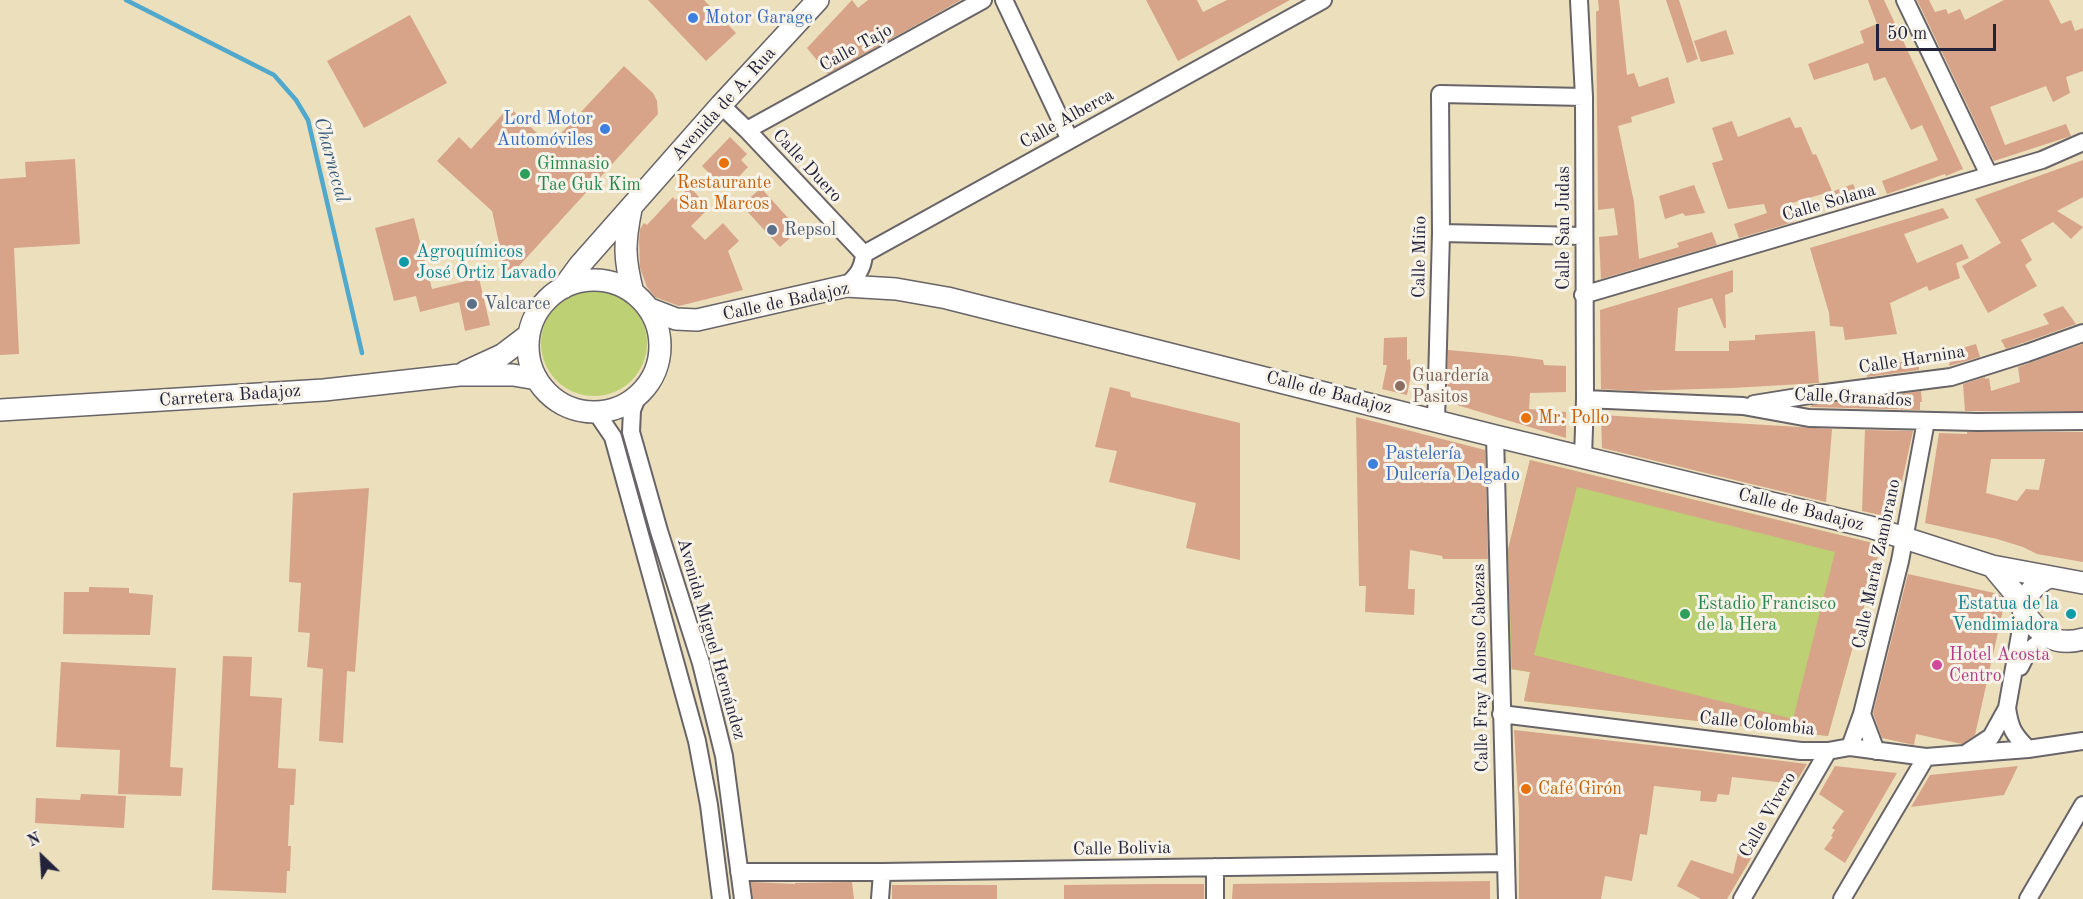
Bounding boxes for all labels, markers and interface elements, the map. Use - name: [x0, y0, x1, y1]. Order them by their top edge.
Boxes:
- place label: Motor Garage: [705, 7, 813, 29]
- marker: Motor Garage: [686, 11, 700, 25]
- scale bar: [1879, 12, 1999, 50]
- street label: Calle Tajo: [816, 19, 896, 77]
- text: 50 m: [1887, 25, 1927, 43]
- street label: Avenida de A. Rua: [667, 43, 781, 165]
- street label: Calle Alberca: [1016, 84, 1118, 154]
- place label: Lord Motor Automóviles: [497, 108, 593, 150]
- water label: Charnecal: [308, 115, 354, 205]
- marker: Lord Motor Automóviles: [598, 122, 612, 136]
- street label: Calle Duero: [768, 125, 846, 207]
- place label: Gimnasio Tae Guk Kim: [537, 153, 641, 195]
- marker: Restaurante San Marcos: [717, 156, 731, 170]
- street label: Calle San Judas: [1553, 166, 1575, 290]
- marker: Gimnasio Tae Guk Kim: [518, 167, 532, 181]
- place label: Restaurante San Marcos: [677, 172, 771, 214]
- street label: Calle Solana: [1780, 179, 1878, 227]
- street label: Calle Miño: [1408, 216, 1432, 298]
- place label: Repsol: [784, 219, 836, 241]
- marker: Repsol: [765, 223, 779, 237]
- place label: Agroquímicos José Ortiz Lavado: [416, 241, 556, 284]
- marker: Agroquímicos José Ortiz Lavado: [397, 255, 411, 269]
- street label: Calle de Badajoz: [721, 278, 851, 326]
- place label: Valcarce: [484, 293, 550, 315]
- marker: Valcarce: [465, 297, 479, 311]
- street label: Calle Harnina: [1857, 341, 1967, 379]
- place label: Guardería Pasitos: [1412, 365, 1490, 407]
- street label: Calle de Badajoz: [1264, 367, 1394, 419]
- marker: Guardería Pasitos: [1393, 379, 1407, 393]
- street label: Carretera Badajoz: [158, 380, 302, 412]
- street label: Calle Granados: [1794, 384, 1912, 412]
- place label: Mr. Pollo: [1538, 407, 1609, 429]
- marker: Mr. Pollo: [1519, 411, 1533, 425]
- place label: Pastelería Dulcería Delgado: [1385, 443, 1520, 486]
- marker: Pastelería Dulcería Delgado: [1366, 457, 1380, 471]
- street label: Calle María Zambrano: [1848, 477, 1906, 651]
- street label: Calle de Badajoz: [1736, 484, 1866, 536]
- street label: Avenida Miguel Hernández: [672, 536, 750, 742]
- street label: Calle Fray Alonso Cabezas: [1468, 563, 1494, 773]
- place label: Estadio Francisco de la Hera: [1697, 593, 1836, 636]
- place label: Estatua de la Vendimiadora: [1952, 593, 2059, 636]
- marker: Estadio Francisco de la Hera: [1678, 607, 1692, 621]
- marker: Estatua de la Vendimiadora: [2064, 607, 2078, 621]
- place label: Hotel Acosta Centro: [1949, 644, 2050, 686]
- marker: Hotel Acosta Centro: [1930, 658, 1944, 672]
- street label: Calle Colombia: [1698, 707, 1816, 741]
- street label: Calle Vivero: [1735, 768, 1801, 862]
- place label: Café Girón: [1538, 778, 1622, 800]
- marker: Café Girón: [1519, 782, 1533, 796]
- north arrow: [12, 827, 72, 887]
- text: N: [25, 831, 43, 851]
- street label: Calle Bolivia: [1073, 837, 1171, 861]

